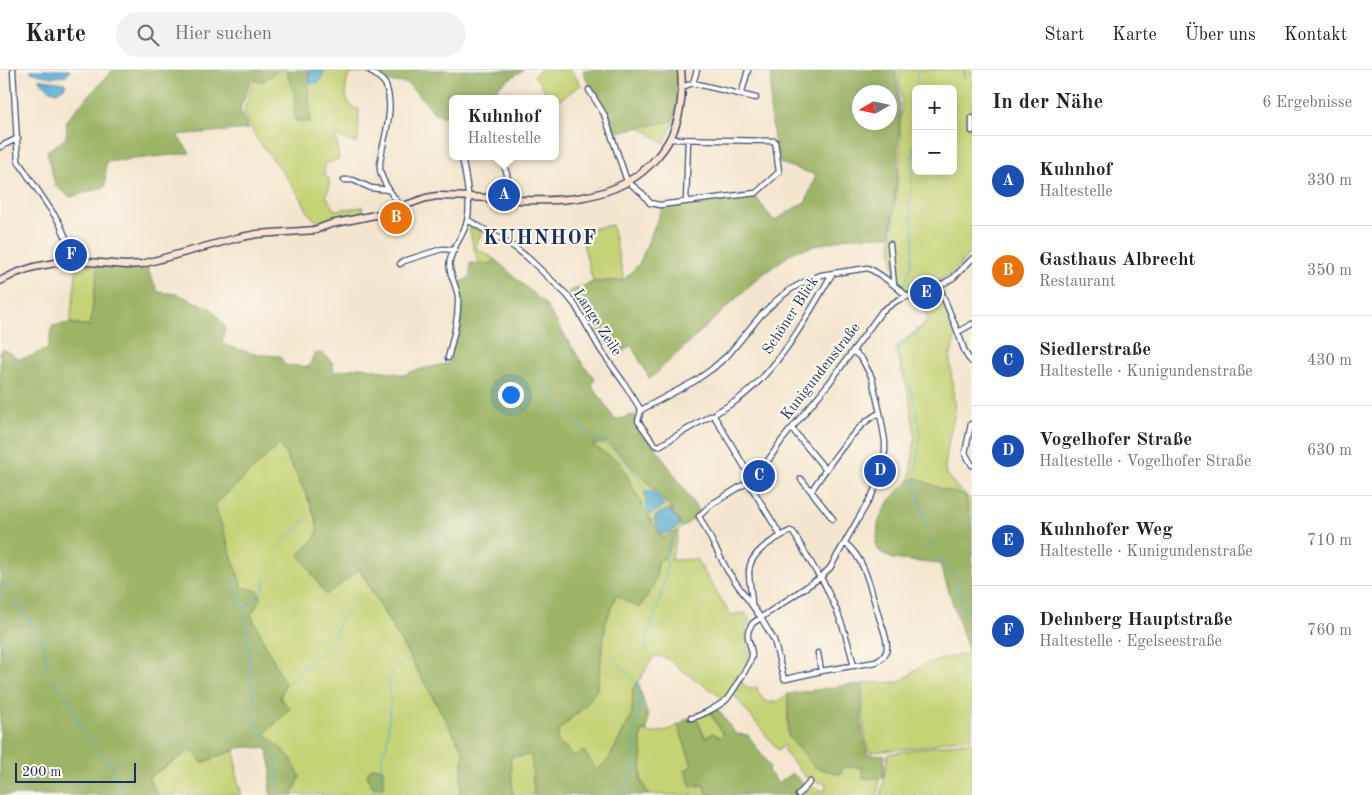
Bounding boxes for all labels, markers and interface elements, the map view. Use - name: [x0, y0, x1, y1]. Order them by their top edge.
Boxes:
- search box: [116, 12, 466, 57]
- icon: search: [134, 21, 162, 49]
- text: Karte: [25, 23, 86, 47]
- text: Hier suchen: [174, 25, 272, 44]
- text: Start: [1044, 26, 1084, 44]
- text: Karte: [1112, 26, 1157, 44]
- text: Über uns: [1185, 26, 1256, 44]
- text: Kontakt: [1284, 26, 1347, 44]
- north arrow: [852, 85, 897, 130]
- map controls: [912, 85, 957, 175]
- button: +: [912, 85, 957, 130]
- text: In der Nähe: [992, 92, 1103, 113]
- popup: [449, 95, 559, 160]
- text: 6 Ergebnisse: [1262, 95, 1352, 111]
- text: Kuhnhof: [467, 108, 540, 127]
- button: −: [912, 130, 957, 175]
- text: Haltestelle: [467, 131, 541, 147]
- text: Kuhnhof: [1039, 161, 1112, 180]
- text: A: [1002, 173, 1014, 189]
- text: 330 m: [1307, 173, 1352, 189]
- pin: A: [488, 176, 520, 214]
- text: Haltestelle: [1039, 184, 1113, 200]
- pin: B: [380, 199, 412, 237]
- district label: KUHNHOF: [483, 229, 597, 249]
- pin: F: [55, 236, 87, 274]
- text: Gasthaus Albrecht: [1039, 251, 1196, 270]
- text: B: [1002, 263, 1014, 279]
- text: 350 m: [1307, 263, 1352, 279]
- street label: Schöner Blick: [761, 274, 822, 357]
- pin: E: [910, 274, 942, 312]
- text: Restaurant: [1039, 274, 1116, 290]
- street label: Lange Zeile: [570, 287, 624, 359]
- street label: Kunigundenstraße: [779, 320, 864, 423]
- text: Siedlerstraße: [1039, 341, 1151, 360]
- text: C: [1003, 353, 1013, 369]
- text: 430 m: [1307, 353, 1352, 369]
- text: Haltestelle · Kunigundenstraße: [1039, 364, 1253, 380]
- your location: [498, 382, 524, 408]
- text: Vogelhofer Straße: [1039, 431, 1192, 450]
- text: D: [1002, 443, 1014, 459]
- text: 630 m: [1307, 443, 1352, 459]
- pin: D: [864, 452, 896, 490]
- text: Haltestelle · Vogelhofer Straße: [1039, 454, 1251, 470]
- pin: C: [743, 457, 775, 495]
- text: Kuhnhofer Weg: [1039, 521, 1173, 540]
- text: E: [1002, 533, 1014, 549]
- text: 710 m: [1307, 533, 1352, 549]
- text: Haltestelle · Kunigundenstraße: [1039, 544, 1253, 560]
- text: Dehnberg Hauptstraße: [1039, 611, 1233, 630]
- text: F: [1003, 623, 1013, 639]
- text: 760 m: [1307, 623, 1352, 639]
- text: Haltestelle · Egelseestraße: [1039, 634, 1222, 650]
- scale bar: [15, 760, 136, 783]
- text: 200 m: [22, 765, 61, 779]

